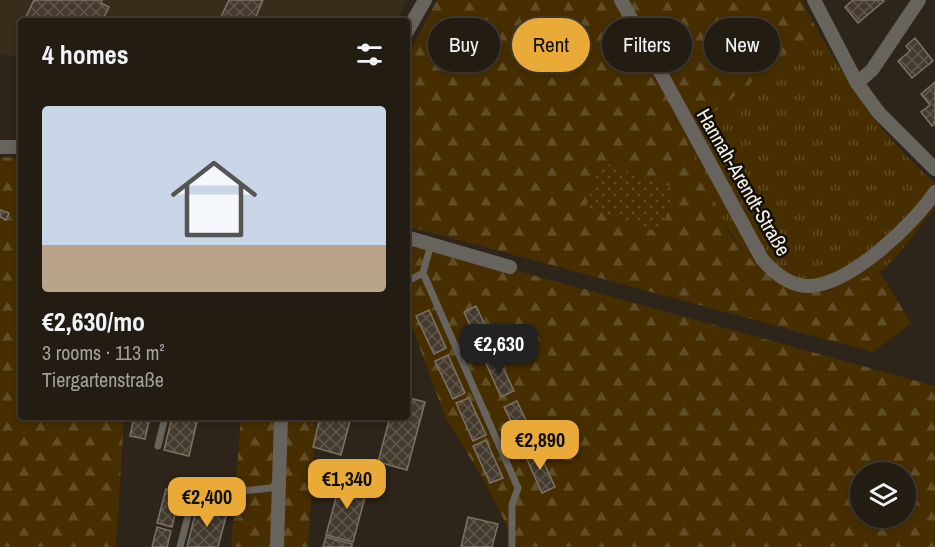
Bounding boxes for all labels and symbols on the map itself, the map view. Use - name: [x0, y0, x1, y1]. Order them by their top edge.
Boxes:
- street label: Hannah-Arendt-Straße: [691, 103, 797, 261]
- pin: €2,630: [450, 324, 548, 375]
- pin: €2,890: [491, 420, 589, 471]
- pin: €1,340: [298, 459, 396, 510]
- pin: €2,400: [158, 477, 256, 528]

